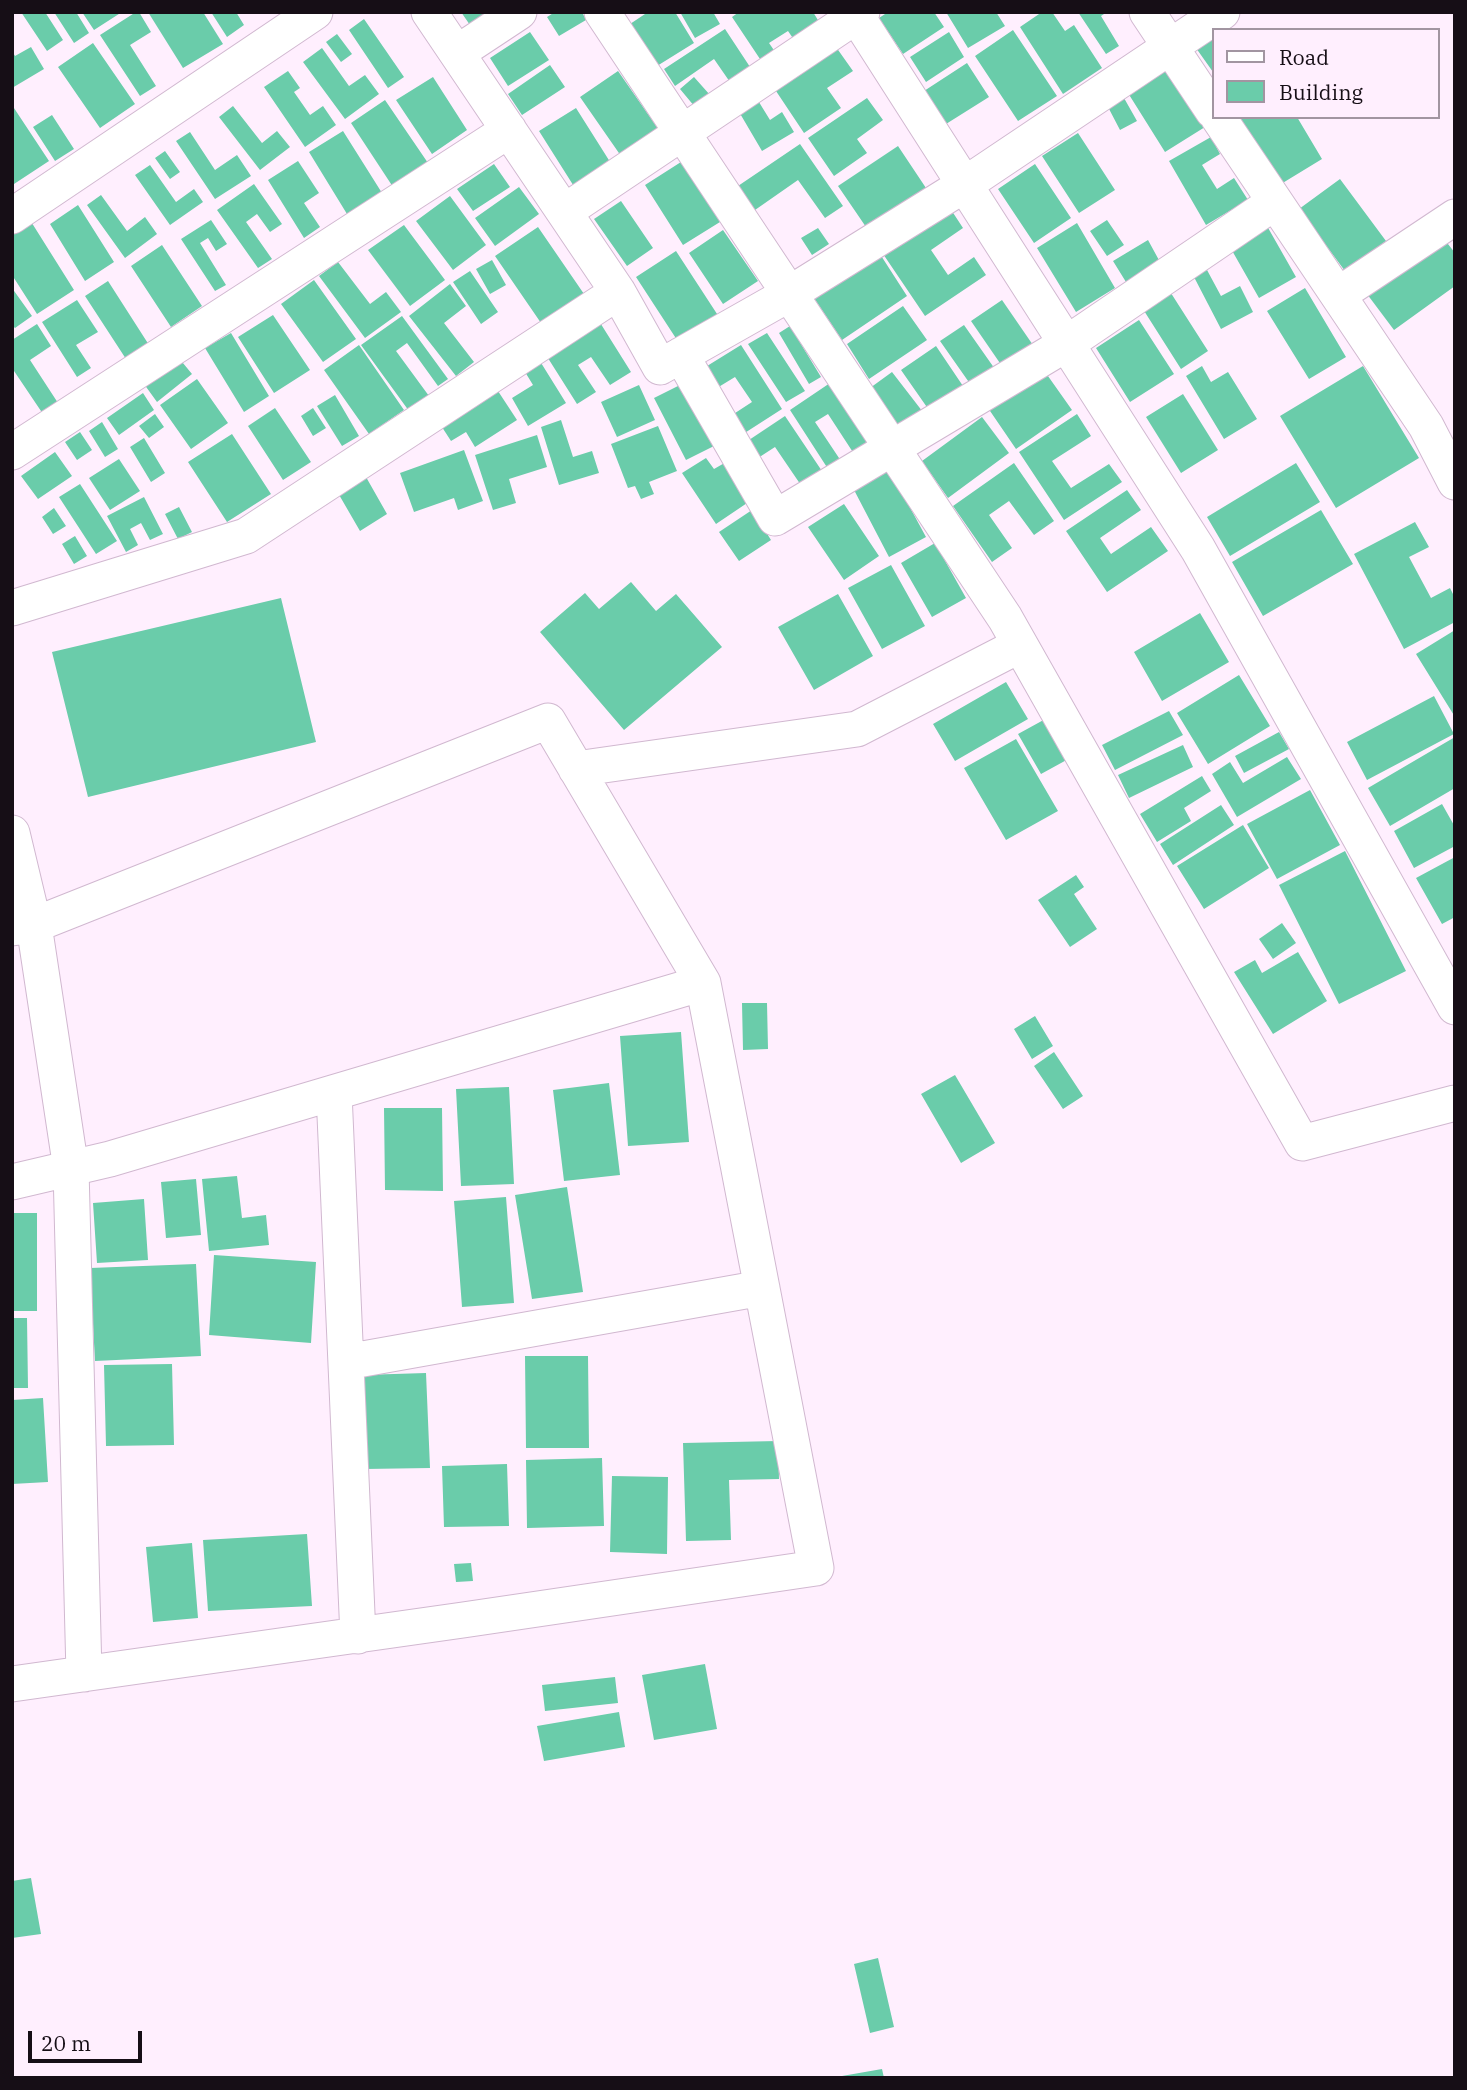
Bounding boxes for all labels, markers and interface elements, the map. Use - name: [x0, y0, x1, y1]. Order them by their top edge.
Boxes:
- legend: [1212, 28, 1439, 119]
- text: Road: [1279, 43, 1329, 71]
- text: Building: [1279, 78, 1363, 106]
- scale bar: [32, 2016, 145, 2060]
- text: 20 m: [41, 2029, 91, 2057]

